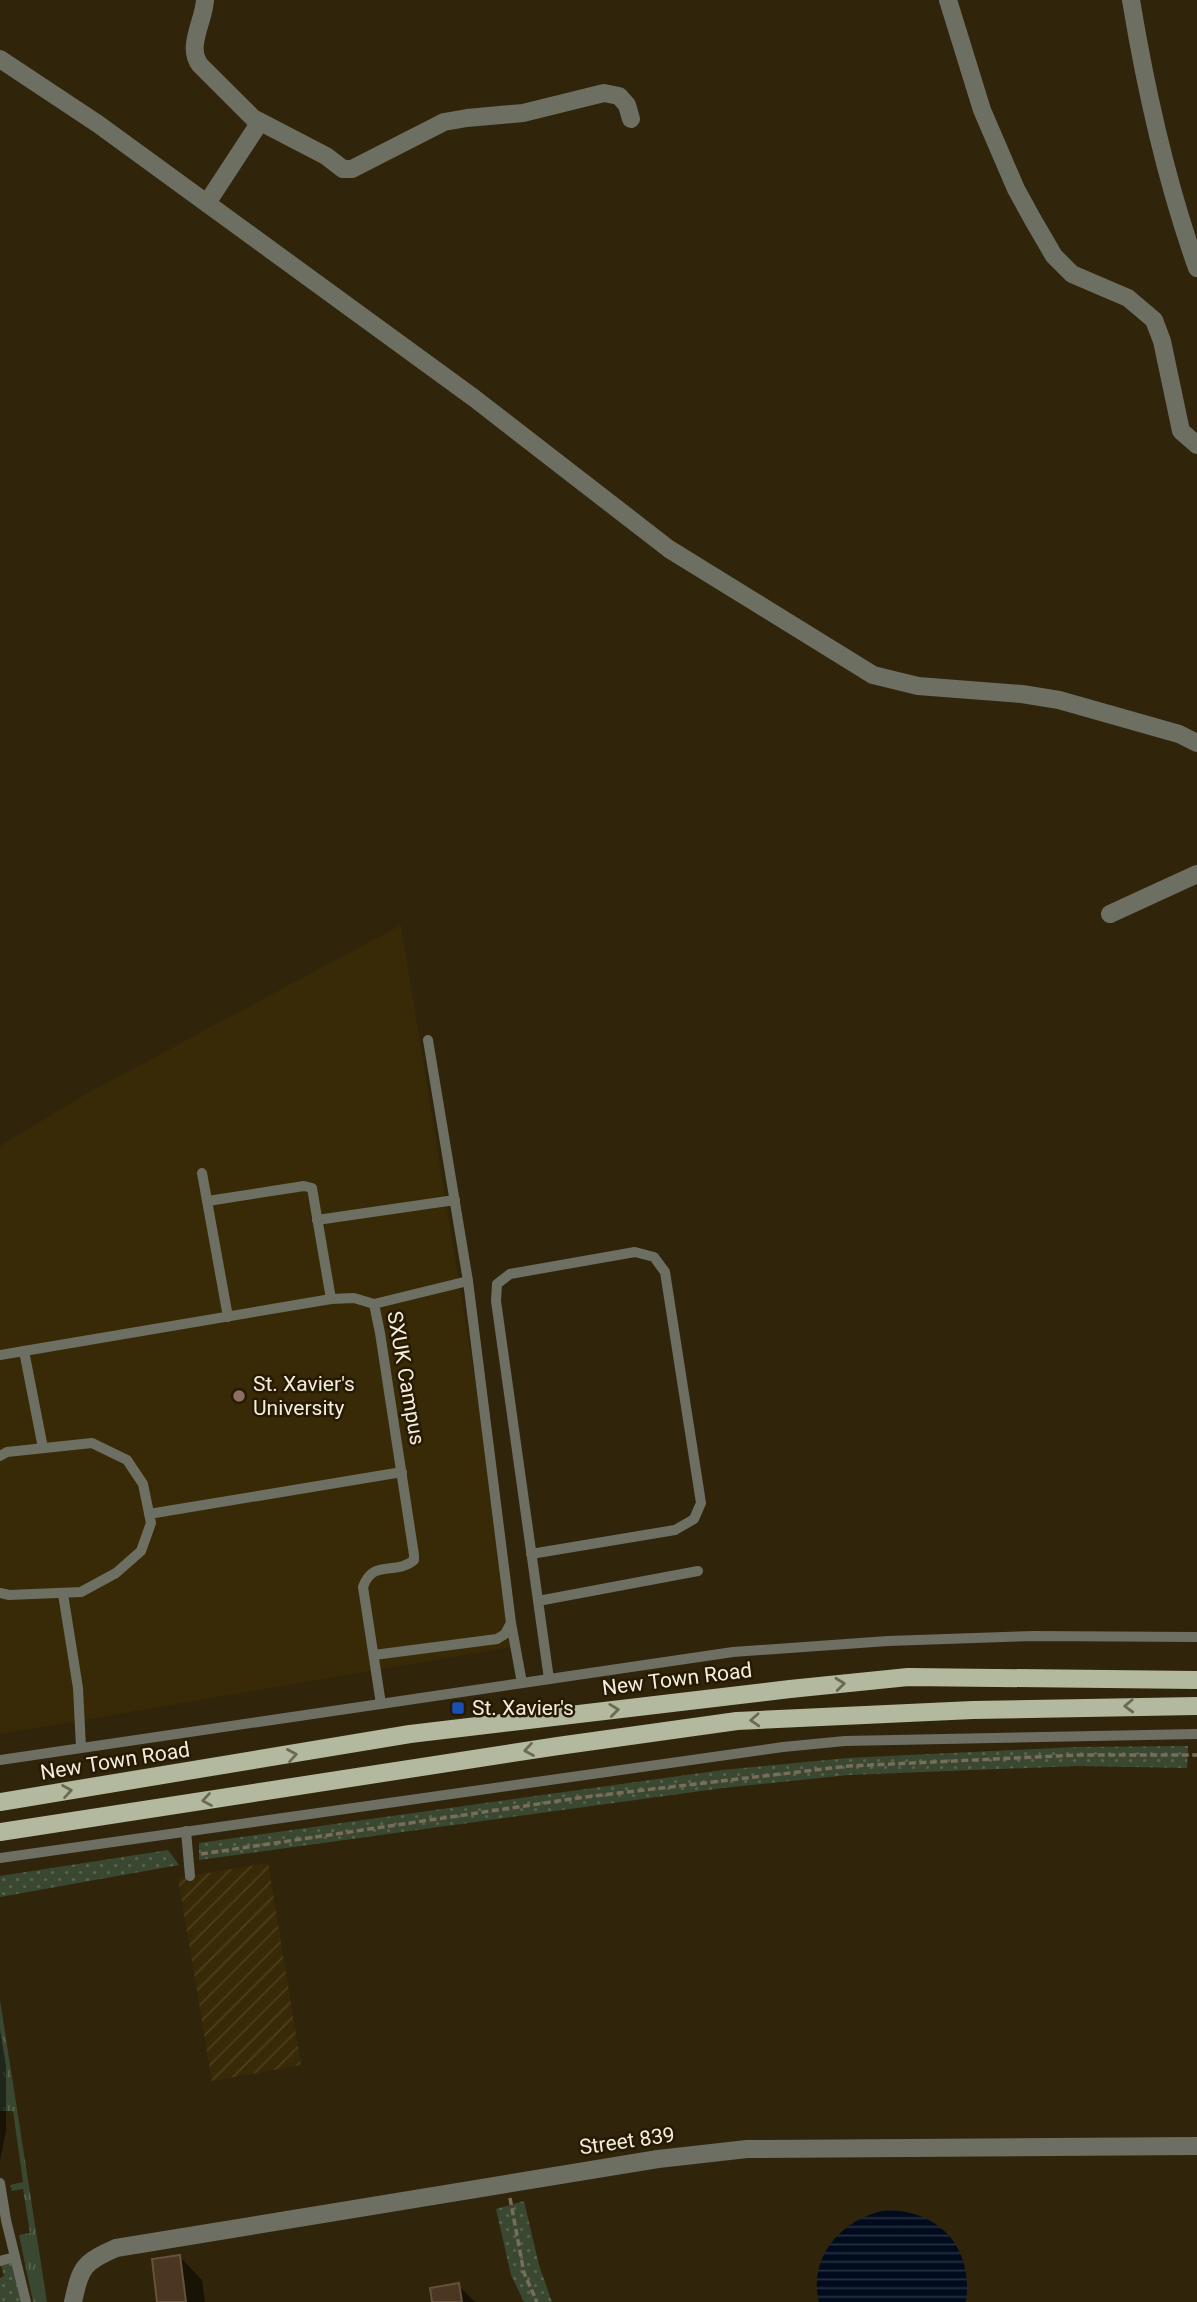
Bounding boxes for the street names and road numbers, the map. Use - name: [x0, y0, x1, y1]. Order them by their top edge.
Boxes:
- street label: SXUK Campus: [382, 1309, 430, 1447]
- street label: New Town Road: [601, 1658, 753, 1700]
- street label: New Town Road: [39, 1737, 191, 1785]
- street label: Street 839: [578, 2122, 676, 2160]

